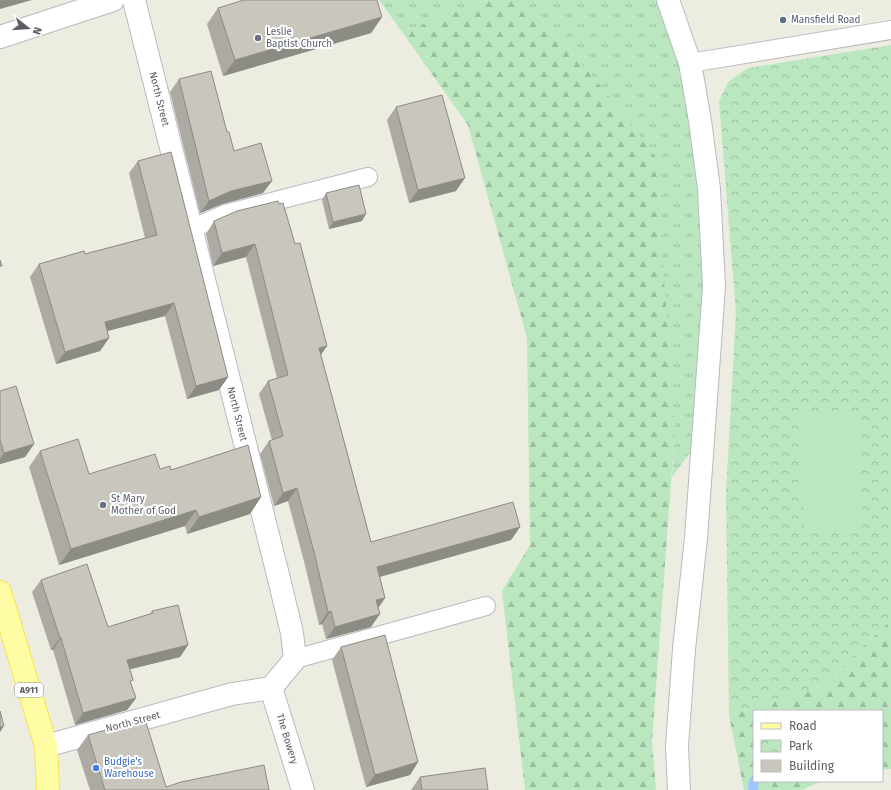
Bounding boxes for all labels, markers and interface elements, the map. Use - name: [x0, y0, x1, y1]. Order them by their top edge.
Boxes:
- north arrow: [8, 8, 48, 48]
- place label: Mansfield Road: [791, 14, 861, 26]
- marker: Mansfield Road: [778, 15, 788, 25]
- text: N: [30, 25, 44, 36]
- place label: Leslie Baptist Church: [266, 26, 332, 50]
- marker: Leslie Baptist Church: [253, 33, 263, 43]
- street label: North Street: [146, 70, 172, 128]
- street label: North Street: [224, 385, 250, 443]
- place label: St Mary Mother of God: [111, 493, 176, 517]
- marker: St Mary Mother of God: [98, 500, 108, 510]
- road number: A911: [15, 683, 43, 697]
- street label: North Street: [105, 709, 162, 735]
- legend: [753, 710, 883, 782]
- street label: The Bowery: [274, 712, 300, 766]
- text: Road: [789, 719, 817, 733]
- text: Park: [789, 739, 813, 753]
- place label: Budgie's Warehouse: [104, 756, 154, 780]
- text: Building: [789, 759, 835, 773]
- marker: Budgie's Warehouse: [91, 763, 101, 773]

